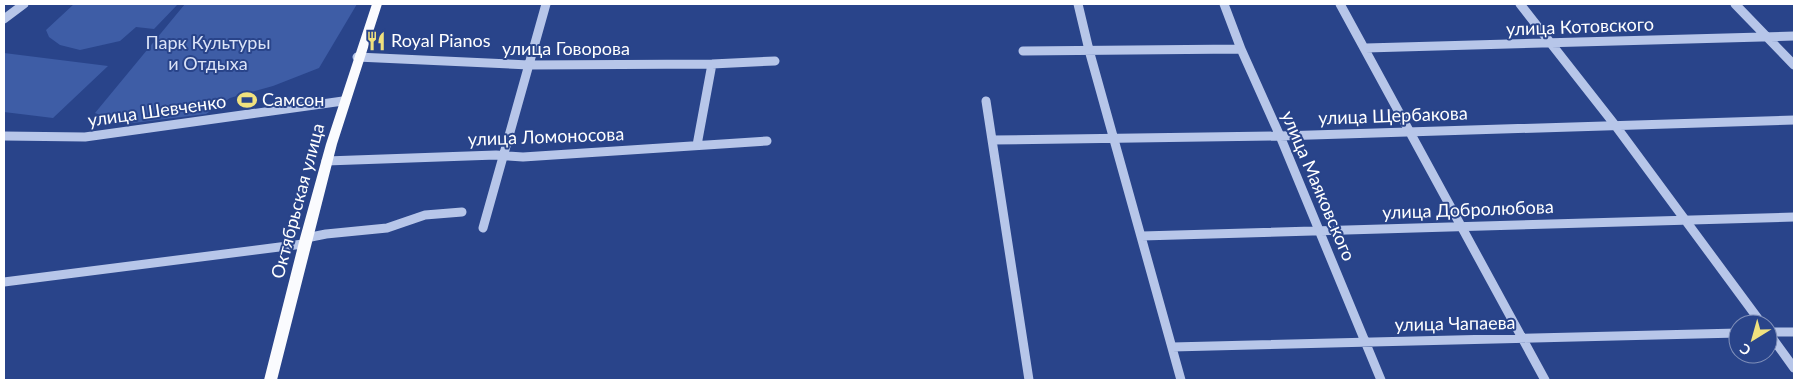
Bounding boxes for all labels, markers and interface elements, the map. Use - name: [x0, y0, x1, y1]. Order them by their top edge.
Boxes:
- street label: улица Котовского: [1506, 12, 1654, 40]
- place label: Royal Pianos: [391, 29, 491, 51]
- restaurant icon: Royal Pianos: [365, 30, 387, 52]
- park label: Парк Культуры и Отдыха: [146, 31, 270, 74]
- street label: улица Говорова: [502, 37, 630, 59]
- place label: Самсон: [262, 88, 324, 110]
- street label: улица Шевченко: [86, 89, 227, 131]
- sports icon: Самсон: [236, 89, 258, 111]
- street label: улица Щербакова: [1318, 101, 1468, 129]
- street label: улица Маяковского: [1277, 107, 1361, 264]
- street label: Октябрьская улица: [266, 121, 328, 281]
- street label: улица Ломоносова: [467, 122, 625, 150]
- street label: улица Добролюбова: [1382, 195, 1554, 223]
- street label: улица Чапаева: [1394, 311, 1516, 335]
- north arrow: [1728, 314, 1778, 364]
- text: С: [1735, 340, 1754, 359]

